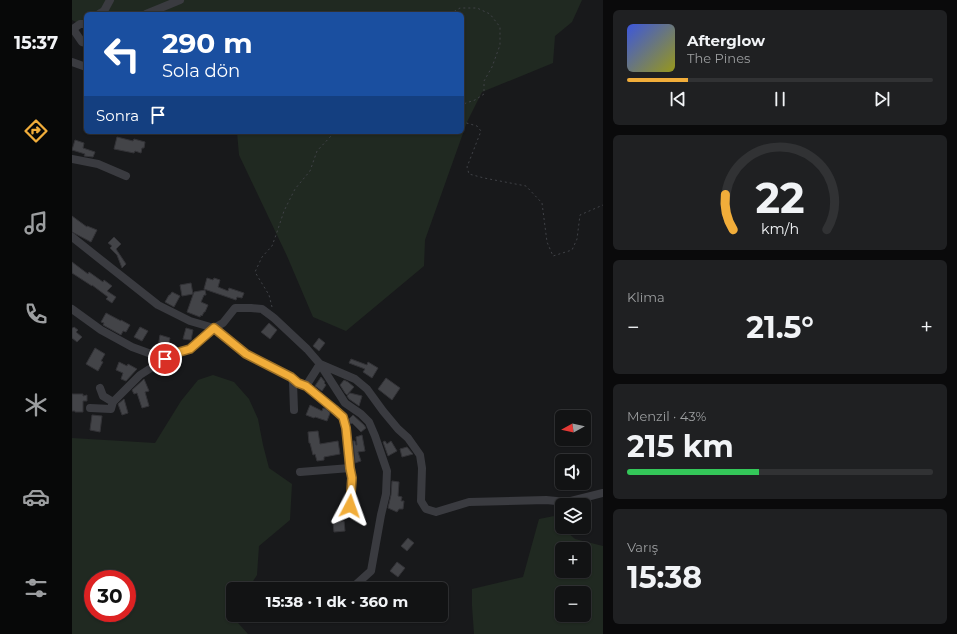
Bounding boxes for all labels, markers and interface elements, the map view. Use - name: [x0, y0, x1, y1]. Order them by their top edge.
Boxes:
- text: 290 m: [162, 26, 253, 60]
- icon: left: [96, 28, 148, 80]
- text: Afterglow: [687, 31, 765, 50]
- text: 15:37: [14, 32, 58, 54]
- text: The Pines: [687, 50, 750, 66]
- text: Sola dön: [162, 60, 240, 82]
- icon: previous: [667, 88, 689, 110]
- icon: pause: [769, 88, 791, 110]
- icon: next: [871, 88, 893, 110]
- icon: arrive: [147, 104, 169, 126]
- text: Sonra: [96, 106, 139, 125]
- icon: directions: [22, 117, 50, 145]
- text: 22: [755, 173, 805, 223]
- icon: music: [22, 209, 50, 237]
- text: km/h: [761, 220, 799, 238]
- text: Klima: [627, 289, 665, 305]
- icon: phone: [22, 300, 50, 328]
- text: 21.5°: [746, 309, 814, 346]
- text: −: [627, 314, 640, 341]
- text: +: [920, 314, 933, 341]
- pin: [148, 342, 182, 376]
- icon: arrive: [154, 348, 176, 370]
- icon: climate: [22, 391, 50, 419]
- text: Menzil · 43%: [627, 408, 706, 424]
- north arrow: [555, 410, 591, 446]
- map controls: [555, 410, 591, 622]
- text: 215 km: [627, 428, 734, 465]
- button: sound: [555, 454, 591, 490]
- icon: car: [22, 483, 50, 511]
- position arrow: [329, 485, 371, 527]
- button: layers: [555, 498, 591, 534]
- text: Varış: [627, 539, 658, 555]
- button: +: [555, 542, 591, 578]
- text: 15:38: [627, 559, 702, 596]
- speed limit sign: 30: [84, 570, 136, 622]
- icon: filters: [22, 574, 50, 602]
- button: −: [555, 586, 591, 622]
- text: 15:38 · 1 dk · 360 m: [266, 592, 408, 611]

